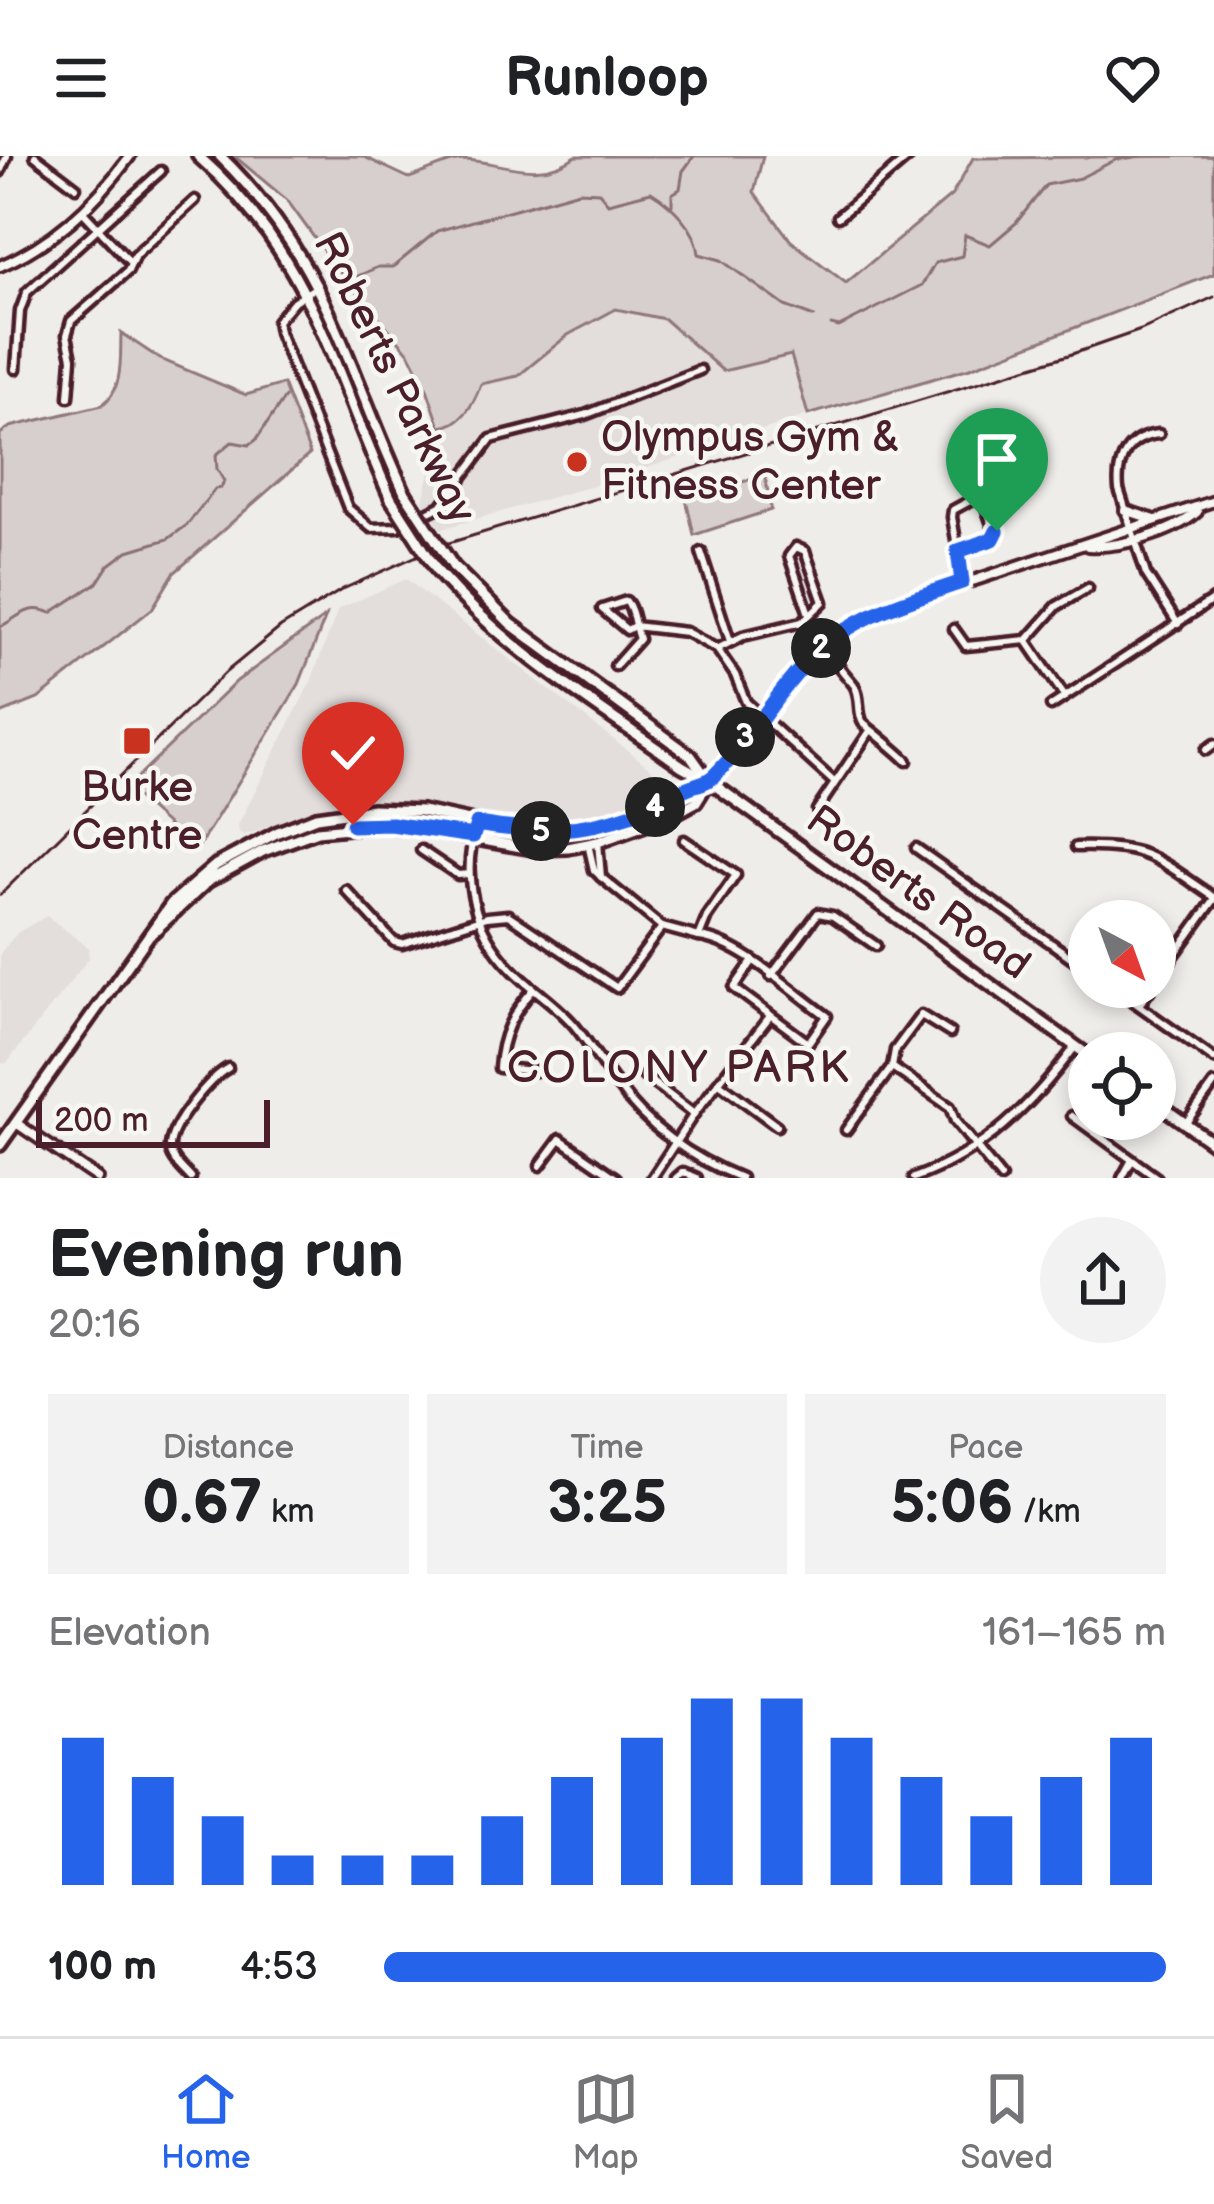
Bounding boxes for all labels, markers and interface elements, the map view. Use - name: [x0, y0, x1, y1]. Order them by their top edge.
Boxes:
- icon: menu: [48, 45, 114, 111]
- icon: heart: [1100, 45, 1166, 111]
- text: Runloop: [505, 46, 709, 111]
- street label: Roberts Parkway: [302, 224, 486, 532]
- pin: [946, 408, 1048, 531]
- place label: Olympus Gym & Fitness Center: [601, 413, 900, 512]
- icon: arrive: [964, 426, 1030, 492]
- marker: Olympus Gym & Fitness Center: [564, 449, 590, 475]
- pin: 2: [791, 618, 851, 678]
- text: 2: [811, 628, 831, 668]
- pin: [302, 702, 404, 825]
- pin: 3: [715, 707, 775, 767]
- text: 3: [735, 717, 755, 757]
- icon: check: [320, 720, 386, 786]
- marker: Burke Centre: [121, 725, 153, 757]
- place label: Burke Centre: [72, 763, 202, 862]
- pin: 4: [625, 777, 685, 837]
- text: 4: [645, 787, 665, 827]
- street label: Roberts Road: [796, 795, 1040, 991]
- pin: 5: [511, 801, 571, 861]
- text: 5: [531, 811, 551, 851]
- north arrow: [1068, 900, 1176, 1008]
- map controls: [1068, 900, 1176, 1140]
- button: locate: [1068, 1032, 1176, 1140]
- district label: COLONY PARK: [507, 1041, 851, 1096]
- scale bar: [36, 1094, 270, 1147]
- text: 200 m: [54, 1101, 148, 1141]
- text: Evening run: [48, 1217, 404, 1296]
- button: share: [1040, 1217, 1166, 1343]
- text: 20:16: [48, 1302, 141, 1349]
- text: Distance: [162, 1428, 294, 1468]
- text: Time: [570, 1428, 644, 1468]
- text: Pace: [948, 1428, 1023, 1468]
- text: 0.67: [142, 1468, 262, 1540]
- text: 3:25: [547, 1468, 667, 1540]
- text: 5:06: [891, 1468, 1013, 1540]
- text: km: [262, 1492, 315, 1532]
- text: /km: [1013, 1492, 1081, 1532]
- text: Elevation: [48, 1610, 211, 1657]
- text: 161–165 m: [982, 1610, 1166, 1657]
- text: 100 m: [48, 1944, 157, 1991]
- text: 4:53: [240, 1944, 318, 1991]
- tab: Home: [161, 2066, 251, 2178]
- tab: Map: [572, 2066, 639, 2178]
- tab: Saved: [961, 2066, 1053, 2178]

